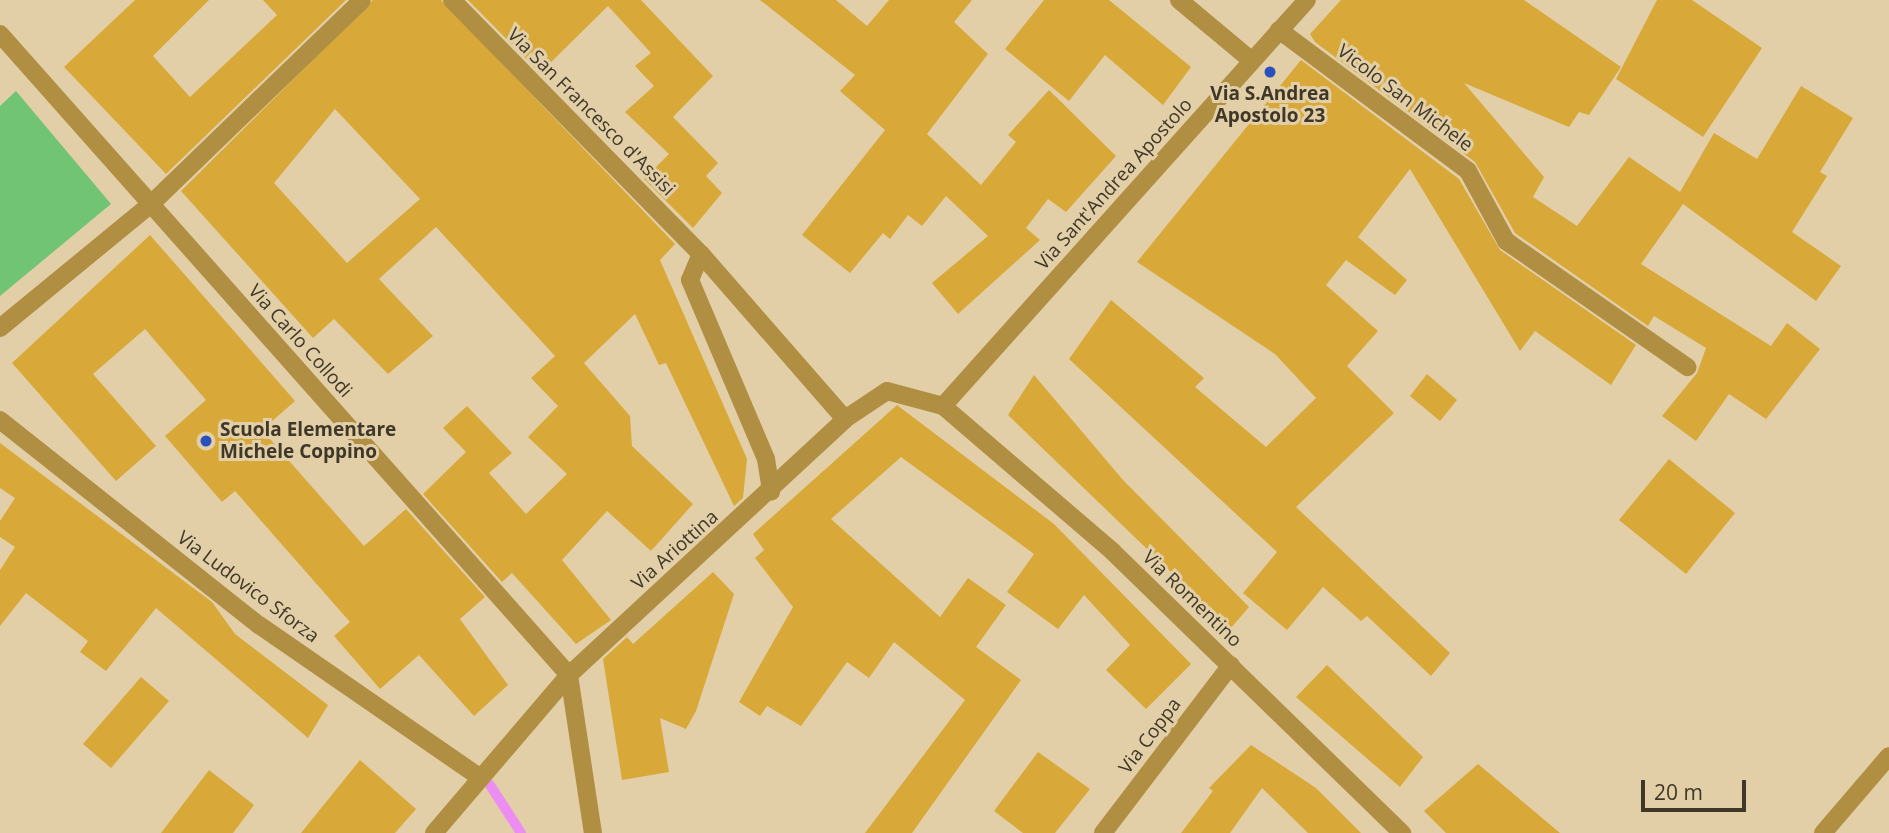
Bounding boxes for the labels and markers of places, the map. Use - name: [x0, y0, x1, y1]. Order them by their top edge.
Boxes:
- marker: Via S.Andrea Apostolo 23: [1262, 64, 1278, 80]
- place label: Via S.Andrea Apostolo 23: [1210, 83, 1330, 127]
- place label: Scuola Elementare Michele Coppino: [220, 419, 396, 463]
- marker: Scuola Elementare Michele Coppino: [198, 433, 214, 449]

